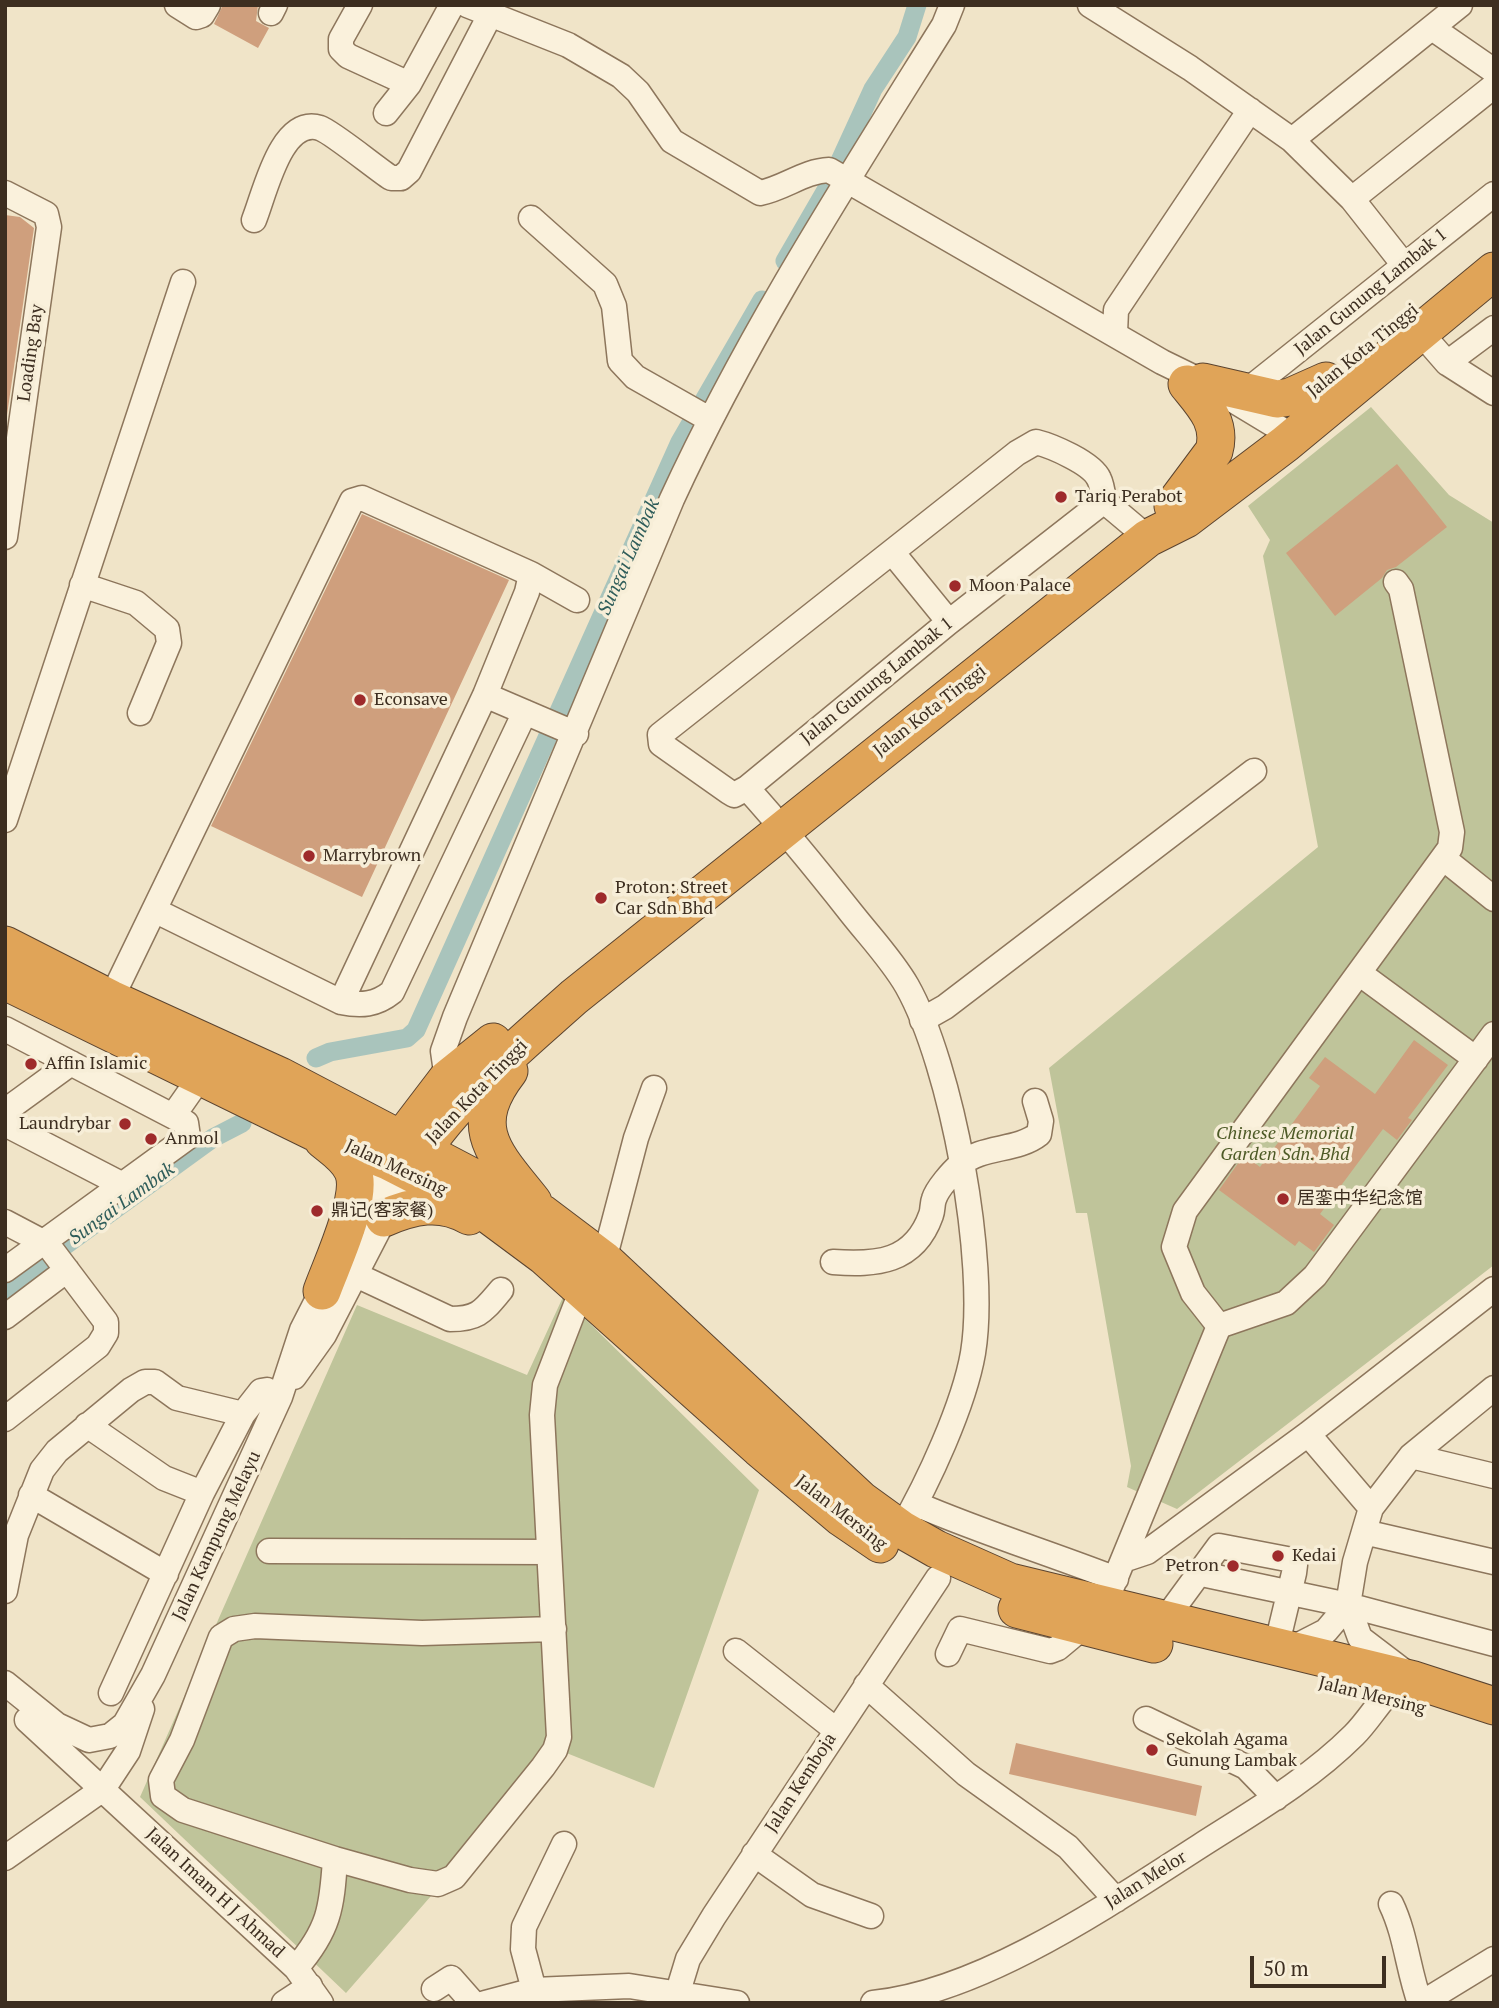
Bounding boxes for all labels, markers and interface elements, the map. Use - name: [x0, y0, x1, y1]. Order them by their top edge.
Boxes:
- street label: Jalan Gunung Lambak 1: [1290, 224, 1452, 360]
- street label: Jalan Kota Tinggi: [1303, 299, 1423, 403]
- street label: Loading Bay: [13, 303, 49, 403]
- place label: Tariq Perabot: [1075, 486, 1183, 508]
- marker: Tariq Perabot: [1053, 489, 1069, 505]
- water label: Sungai Lambak: [593, 495, 665, 619]
- place label: Moon Palace: [969, 575, 1071, 597]
- marker: Moon Palace: [947, 578, 963, 594]
- street label: Jalan Gunung Lambak 1: [796, 613, 958, 749]
- street label: Jalan Kota Tinggi: [869, 660, 991, 762]
- place label: Econsave: [374, 689, 448, 711]
- marker: Econsave: [352, 692, 368, 708]
- place label: Marrybrown: [323, 845, 421, 867]
- marker: Marrybrown: [301, 848, 317, 864]
- place label: Proton: Street Car Sdn Bhd: [615, 877, 728, 920]
- marker: Proton: Street Car Sdn Bhd: [593, 890, 609, 906]
- street label: Jalan Kota Tinggi: [422, 1035, 532, 1149]
- place label: Affin Islamic: [45, 1053, 147, 1075]
- marker: Affin Islamic: [23, 1056, 39, 1072]
- place label: Laundrybar: [19, 1113, 111, 1135]
- marker: Laundrybar: [117, 1116, 133, 1132]
- park label: Chinese Memorial Garden Sdn. Bhd: [1216, 1123, 1354, 1166]
- place label: Anmol: [165, 1128, 219, 1150]
- marker: Anmol: [143, 1131, 159, 1147]
- street label: Jalan Mersing: [342, 1135, 450, 1201]
- water label: Sungai Lambak: [65, 1158, 179, 1250]
- place label: 居銮中华纪念馆: [1297, 1188, 1423, 1210]
- marker: 居銮中华纪念馆: [1275, 1191, 1291, 1207]
- place label: 鼎记(客家餐): [331, 1200, 433, 1222]
- marker: 鼎记(客家餐): [309, 1203, 325, 1219]
- street label: Jalan Kampung Melayu: [168, 1448, 266, 1624]
- street label: Jalan Mersing: [791, 1471, 891, 1555]
- place label: Kedai: [1292, 1545, 1336, 1567]
- marker: Kedai: [1270, 1548, 1286, 1564]
- place label: Petron: [1166, 1555, 1219, 1577]
- marker: Petron: [1225, 1558, 1241, 1574]
- street label: Jalan Mersing: [1316, 1672, 1428, 1720]
- street label: Jalan Kemboja: [761, 1729, 841, 1837]
- place label: Sekolah Agama Gunung Lambak: [1166, 1729, 1297, 1772]
- marker: Sekolah Agama Gunung Lambak: [1144, 1742, 1160, 1758]
- street label: Jalan Imam H J Ahmad: [141, 1823, 289, 1963]
- street label: Jalan Melor: [1101, 1847, 1191, 1913]
- scale bar: [1254, 1941, 1390, 1985]
- text: 50 m: [1263, 1954, 1309, 1982]

